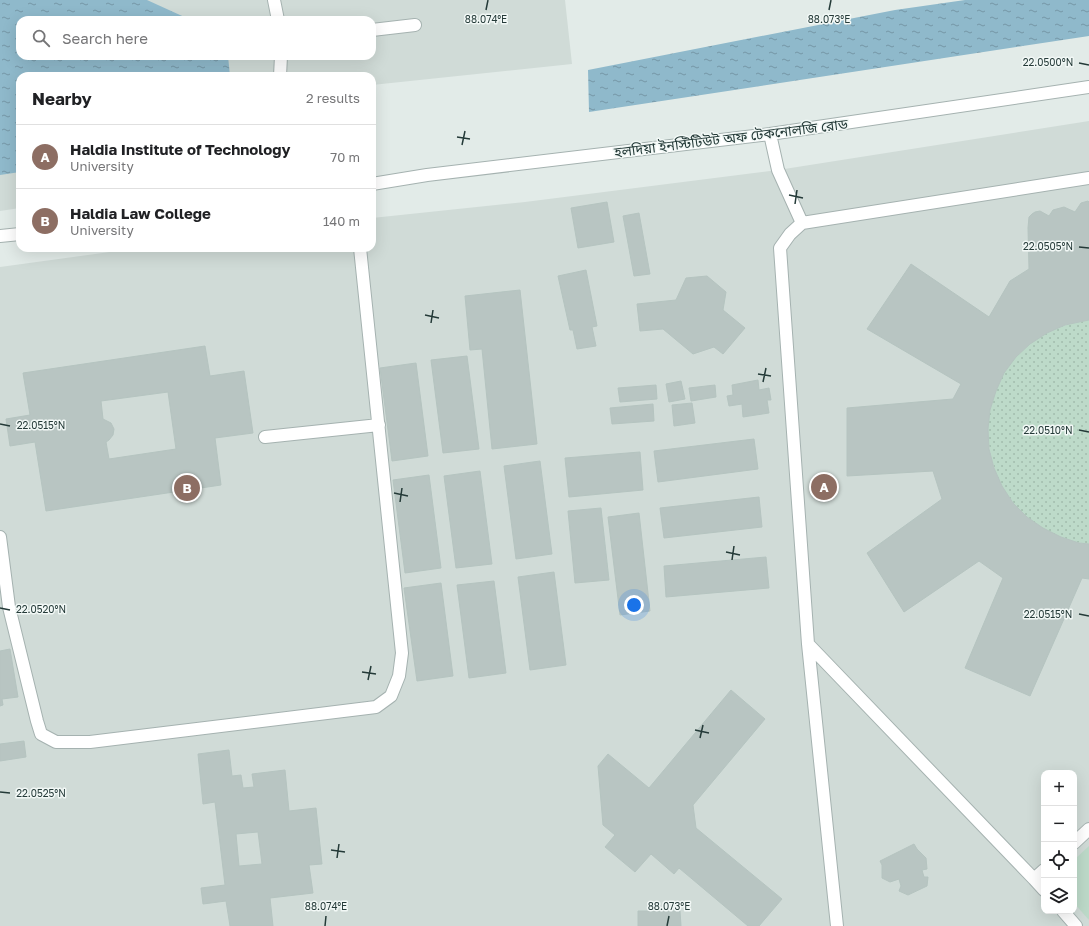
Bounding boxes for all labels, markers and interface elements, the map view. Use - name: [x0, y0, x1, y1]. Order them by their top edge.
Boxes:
- text: 88.074°E: [465, 13, 507, 25]
- text: 88.073°E: [808, 13, 850, 25]
- search box: [16, 16, 376, 60]
- icon: search: [30, 27, 52, 49]
- text: Search here: [62, 29, 148, 47]
- text: 22.0500°N: [1023, 56, 1073, 68]
- text: Nearby: [32, 88, 92, 109]
- text: 2 results: [306, 90, 360, 106]
- street label: হলদিয়া ইনস্টিটিউট অফ টেকনোলজি রোড: [612, 115, 850, 160]
- text: Haldia Institute of Technology: [70, 140, 290, 158]
- text: A: [40, 149, 50, 165]
- text: 70 m: [330, 149, 360, 165]
- text: University: [70, 158, 134, 174]
- text: Haldia Law College: [70, 204, 211, 222]
- text: B: [40, 213, 50, 229]
- text: 140 m: [323, 213, 360, 229]
- text: University: [70, 222, 134, 238]
- text: 22.0505°N: [1023, 240, 1073, 252]
- text: 22.0515°N: [17, 419, 65, 431]
- text: 22.0510°N: [1023, 424, 1073, 436]
- pin: A: [811, 472, 837, 502]
- pin: B: [174, 473, 200, 503]
- your location: [624, 595, 644, 615]
- text: 22.0520°N: [16, 603, 66, 615]
- text: 22.0515°N: [1024, 608, 1072, 620]
- map controls: [1041, 770, 1077, 914]
- button: +: [1041, 770, 1077, 806]
- text: 22.0525°N: [16, 787, 66, 799]
- button: −: [1041, 806, 1077, 842]
- button: locate: [1041, 842, 1077, 878]
- button: layers: [1041, 878, 1077, 914]
- text: 88.074°E: [305, 900, 347, 912]
- text: 88.073°E: [648, 900, 690, 912]

